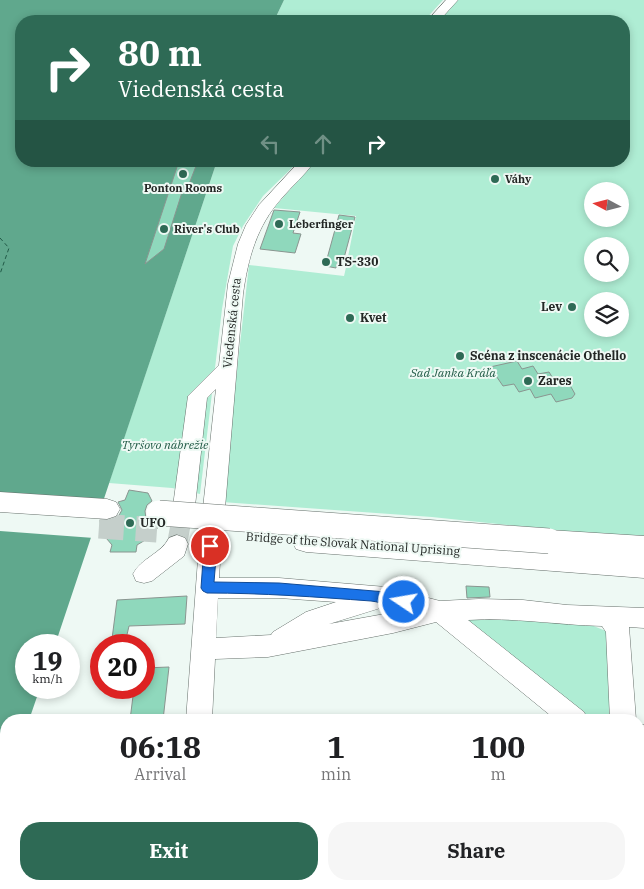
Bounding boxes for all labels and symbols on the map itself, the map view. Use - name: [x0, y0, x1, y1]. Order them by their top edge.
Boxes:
- marker: Ponton Rooms: [177, 168, 189, 180]
- place label: Váhy: [505, 172, 532, 186]
- marker: Váhy: [489, 173, 501, 185]
- place label: Ponton Rooms: [144, 181, 223, 195]
- north arrow: [584, 182, 629, 228]
- place label: Leberfinger: [289, 217, 354, 231]
- marker: Leberfinger: [273, 218, 285, 230]
- place label: River's Club: [174, 222, 240, 236]
- marker: River's Club: [158, 223, 170, 235]
- place label: TS-330: [336, 254, 379, 269]
- marker: TS-330: [320, 256, 332, 268]
- street label: Viedenská cesta: [219, 277, 244, 369]
- place label: Lev: [541, 299, 562, 314]
- marker: Lev: [566, 301, 578, 313]
- place label: Kvet: [360, 310, 387, 325]
- marker: Kvet: [344, 312, 356, 324]
- place label: Scéna z inscenácie Othello: [470, 348, 626, 363]
- marker: Scéna z inscenácie Othello: [454, 350, 466, 362]
- park label: Sad Janka Kráľa: [409, 365, 496, 380]
- place label: Zares: [538, 373, 572, 388]
- marker: Zares: [522, 375, 534, 387]
- park label: Tyršovo nábrežie: [122, 437, 209, 452]
- place label: UFO: [140, 515, 166, 530]
- marker: UFO: [124, 517, 136, 529]
- pin: [189, 525, 231, 567]
- street label: Bridge of the Slovak National Uprising: [245, 529, 461, 559]
- position arrow: [377, 575, 429, 627]
- speed limit sign: 20: [90, 634, 155, 699]

